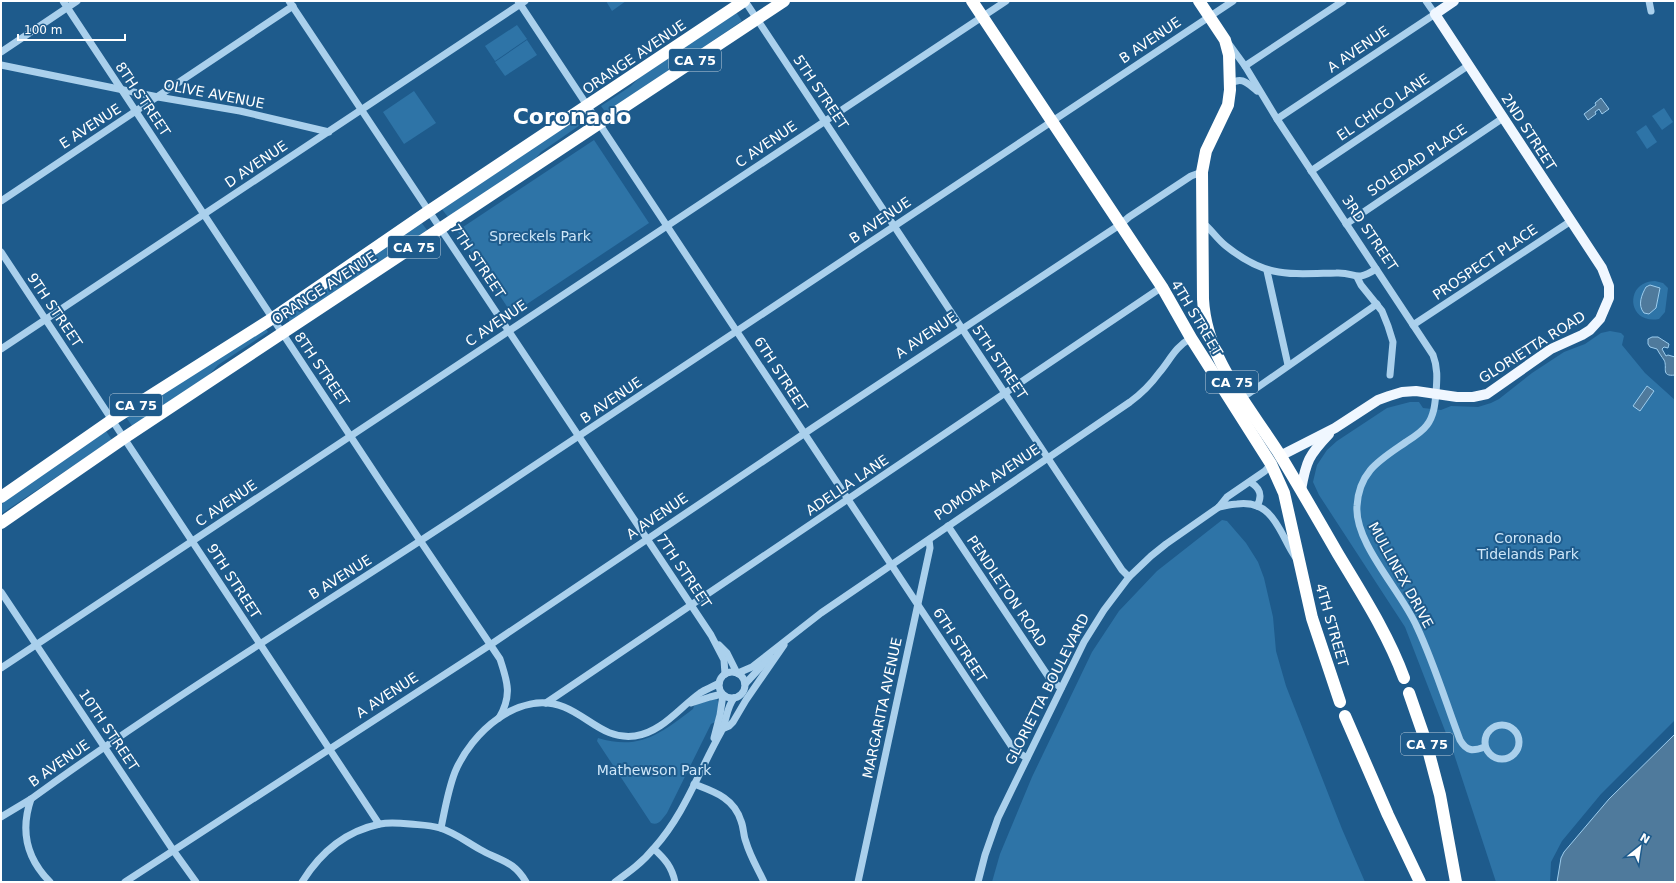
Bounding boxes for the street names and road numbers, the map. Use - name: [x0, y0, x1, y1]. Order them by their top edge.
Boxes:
- street label: B AVENUE: [1116, 14, 1184, 66]
- street label: ORANGE AVENUE: [579, 17, 689, 97]
- street label: A AVENUE: [1324, 23, 1392, 75]
- road number: CA 75: [669, 49, 721, 71]
- street label: 5TH STREET: [790, 52, 852, 132]
- street label: 8TH STREET: [112, 59, 174, 139]
- street label: EL CHICO LANE: [1334, 70, 1432, 144]
- street label: OLIVE AVENUE: [162, 76, 266, 112]
- street label: 2ND STREET: [1498, 91, 1560, 174]
- street label: E AVENUE: [56, 100, 124, 152]
- street label: C AVENUE: [732, 118, 800, 170]
- street label: SOLEDAD PLACE: [1364, 121, 1470, 199]
- street label: D AVENUE: [222, 137, 290, 191]
- street label: 3RD STREET: [1339, 192, 1401, 274]
- street label: B AVENUE: [846, 194, 914, 246]
- street label: 7TH STREET: [447, 221, 509, 301]
- street label: PROSPECT PLACE: [1430, 221, 1540, 303]
- road number: CA 75: [388, 236, 440, 258]
- street label: ORANGE AVENUE: [269, 248, 379, 328]
- street label: 9TH STREET: [24, 270, 86, 350]
- street label: 4TH STREET: [1168, 277, 1226, 359]
- street label: C AVENUE: [462, 297, 530, 349]
- street label: GLORIETTA ROAD: [1476, 308, 1588, 386]
- street label: A AVENUE: [892, 309, 960, 361]
- street label: 5TH STREET: [969, 322, 1031, 402]
- street label: 8TH STREET: [291, 329, 353, 409]
- street label: 6TH STREET: [751, 334, 811, 415]
- road number: CA 75: [1206, 371, 1258, 393]
- street label: B AVENUE: [577, 374, 645, 426]
- road number: CA 75: [110, 394, 162, 416]
- street label: POMONA AVENUE: [931, 441, 1043, 523]
- street label: ADELLA LANE: [803, 451, 891, 519]
- street label: C AVENUE: [192, 477, 260, 529]
- street label: A AVENUE: [623, 490, 691, 542]
- street label: MULLINEX DRIVE: [1365, 519, 1437, 631]
- street label: 7TH STREET: [653, 531, 715, 611]
- street label: PENDLETON ROAD: [964, 532, 1050, 650]
- street label: 9TH STREET: [204, 541, 264, 622]
- street label: B AVENUE: [306, 551, 374, 603]
- street label: 4TH STREET: [1312, 582, 1352, 669]
- street label: 6TH STREET: [930, 605, 990, 686]
- street label: GLORIETTA BOULEVARD: [1002, 611, 1092, 767]
- street label: MARGARITA AVENUE: [859, 636, 905, 780]
- street label: A AVENUE: [353, 669, 421, 721]
- street label: 10TH STREET: [76, 686, 142, 774]
- road number: CA 75: [1401, 733, 1453, 755]
- street label: B AVENUE: [25, 736, 93, 790]

